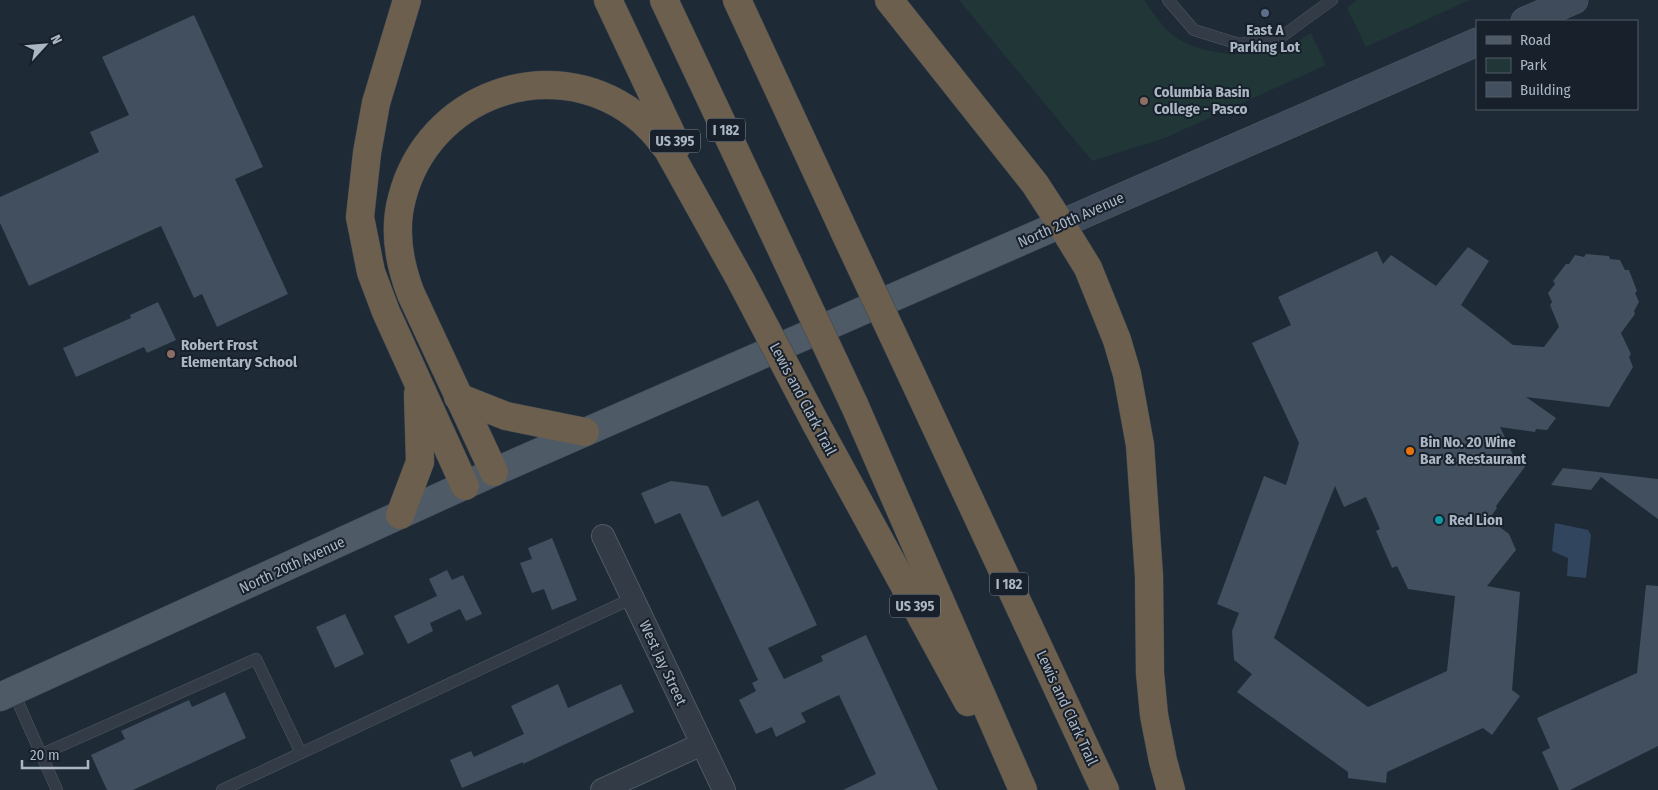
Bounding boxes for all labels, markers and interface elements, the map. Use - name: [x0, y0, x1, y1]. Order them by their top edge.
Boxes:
- marker: East A Parking Lot: [1259, 7, 1271, 19]
- north arrow: [20, 20, 70, 70]
- legend: [1476, 20, 1638, 110]
- place label: East A Parking Lot: [1230, 21, 1301, 56]
- text: Road: [1520, 31, 1551, 49]
- text: N: [47, 32, 66, 47]
- text: Park: [1520, 56, 1547, 74]
- text: Building: [1520, 81, 1571, 99]
- place label: Columbia Basin College - Pasco: [1154, 83, 1250, 118]
- marker: Columbia Basin College - Pasco: [1138, 95, 1150, 107]
- road number: I 182: [707, 118, 745, 142]
- road number: US 395: [650, 130, 700, 152]
- street label: North 20th Avenue: [1015, 189, 1127, 251]
- place label: Robert Frost Elementary School: [181, 336, 298, 371]
- street label: Lewis and Clark Trail: [766, 340, 840, 458]
- marker: Robert Frost Elementary School: [165, 348, 177, 360]
- place label: Bin No. 20 Wine Bar & Restaurant: [1420, 433, 1527, 468]
- marker: Bin No. 20 Wine Bar & Restaurant: [1404, 445, 1416, 457]
- place label: Red Lion: [1449, 511, 1503, 529]
- marker: Red Lion: [1433, 514, 1445, 526]
- street label: North 20th Avenue: [236, 533, 348, 597]
- road number: I 182: [990, 572, 1028, 596]
- road number: US 395: [890, 594, 940, 618]
- street label: West Jay Street: [635, 618, 691, 708]
- street label: Lewis and Clark Trail: [1032, 648, 1102, 768]
- scale bar: [22, 738, 89, 770]
- text: 20 m: [30, 746, 60, 764]

